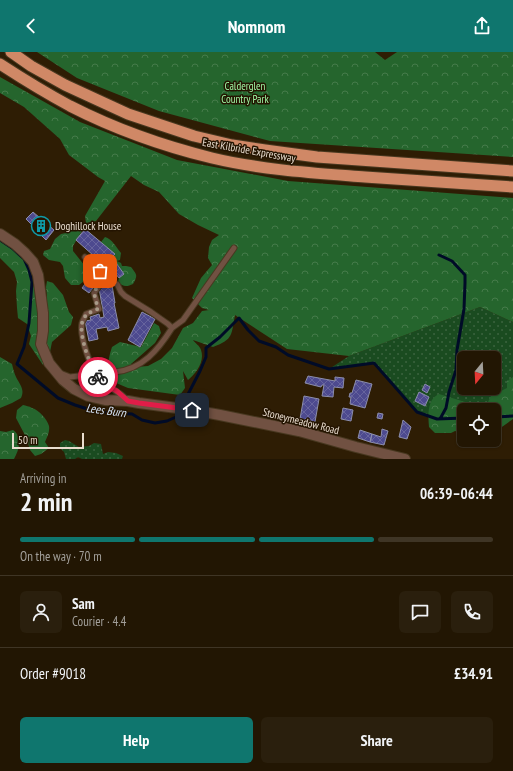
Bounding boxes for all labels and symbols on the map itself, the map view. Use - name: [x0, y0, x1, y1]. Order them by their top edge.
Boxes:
- park label: Calderglen Country Park: [221, 79, 270, 106]
- street label: East Kilbride Expressway: [201, 135, 298, 165]
- building icon: Doghillock House: [30, 215, 52, 237]
- place label: Doghillock House: [55, 219, 122, 233]
- pin: [83, 254, 117, 288]
- north arrow: [457, 351, 501, 395]
- courier: [78, 357, 118, 397]
- pin: [175, 393, 209, 427]
- water label: Lees Burn: [85, 400, 128, 420]
- street label: Stoneymeadow Road: [261, 405, 341, 437]
- scale bar: [12, 431, 84, 450]

